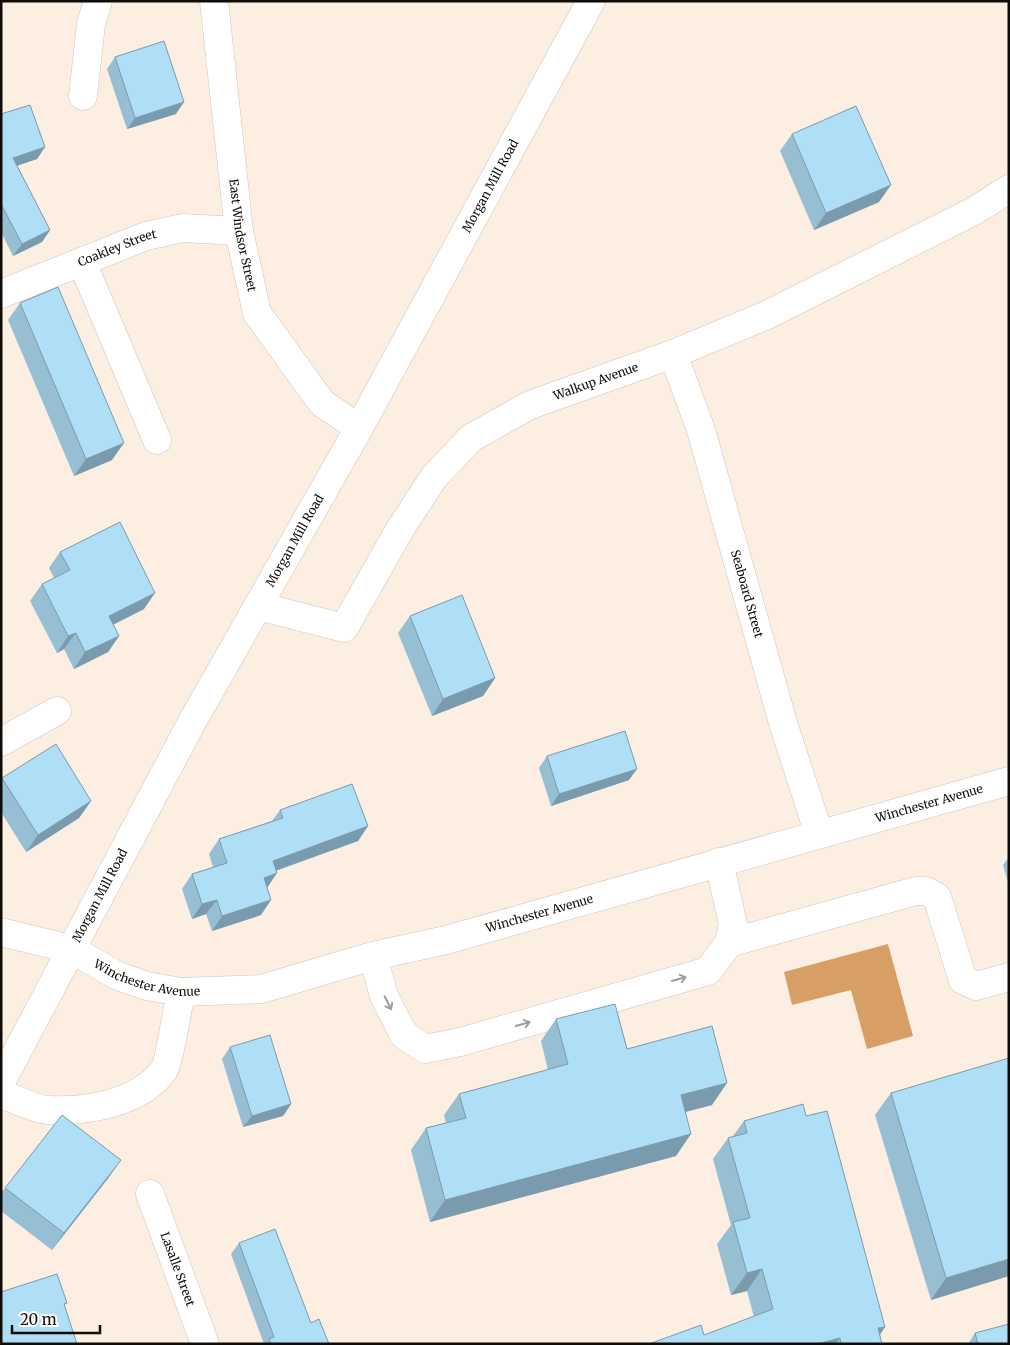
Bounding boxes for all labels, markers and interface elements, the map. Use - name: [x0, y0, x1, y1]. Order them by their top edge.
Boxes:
- street label: Morgan Mill Road: [459, 137, 521, 235]
- street label: East Windsor Street: [226, 178, 260, 293]
- street label: Coakley Street: [75, 226, 158, 270]
- street label: Walkup Avenue: [550, 359, 640, 403]
- street label: Morgan Mill Road: [262, 492, 327, 589]
- street label: Seaboard Street: [728, 548, 767, 640]
- street label: Winchester Avenue: [873, 781, 984, 826]
- street label: Morgan Mill Road: [69, 846, 130, 945]
- street label: Winchester Avenue: [483, 891, 595, 936]
- street label: Winchester Avenue: [90, 955, 200, 999]
- one-way arrow: [671, 974, 687, 983]
- one-way arrow: [383, 995, 393, 1010]
- one-way arrow: [515, 1019, 531, 1028]
- street label: Lasalle Street: [158, 1230, 199, 1308]
- scale bar: [12, 1302, 100, 1334]
- text: 20 m: [20, 1310, 57, 1329]

